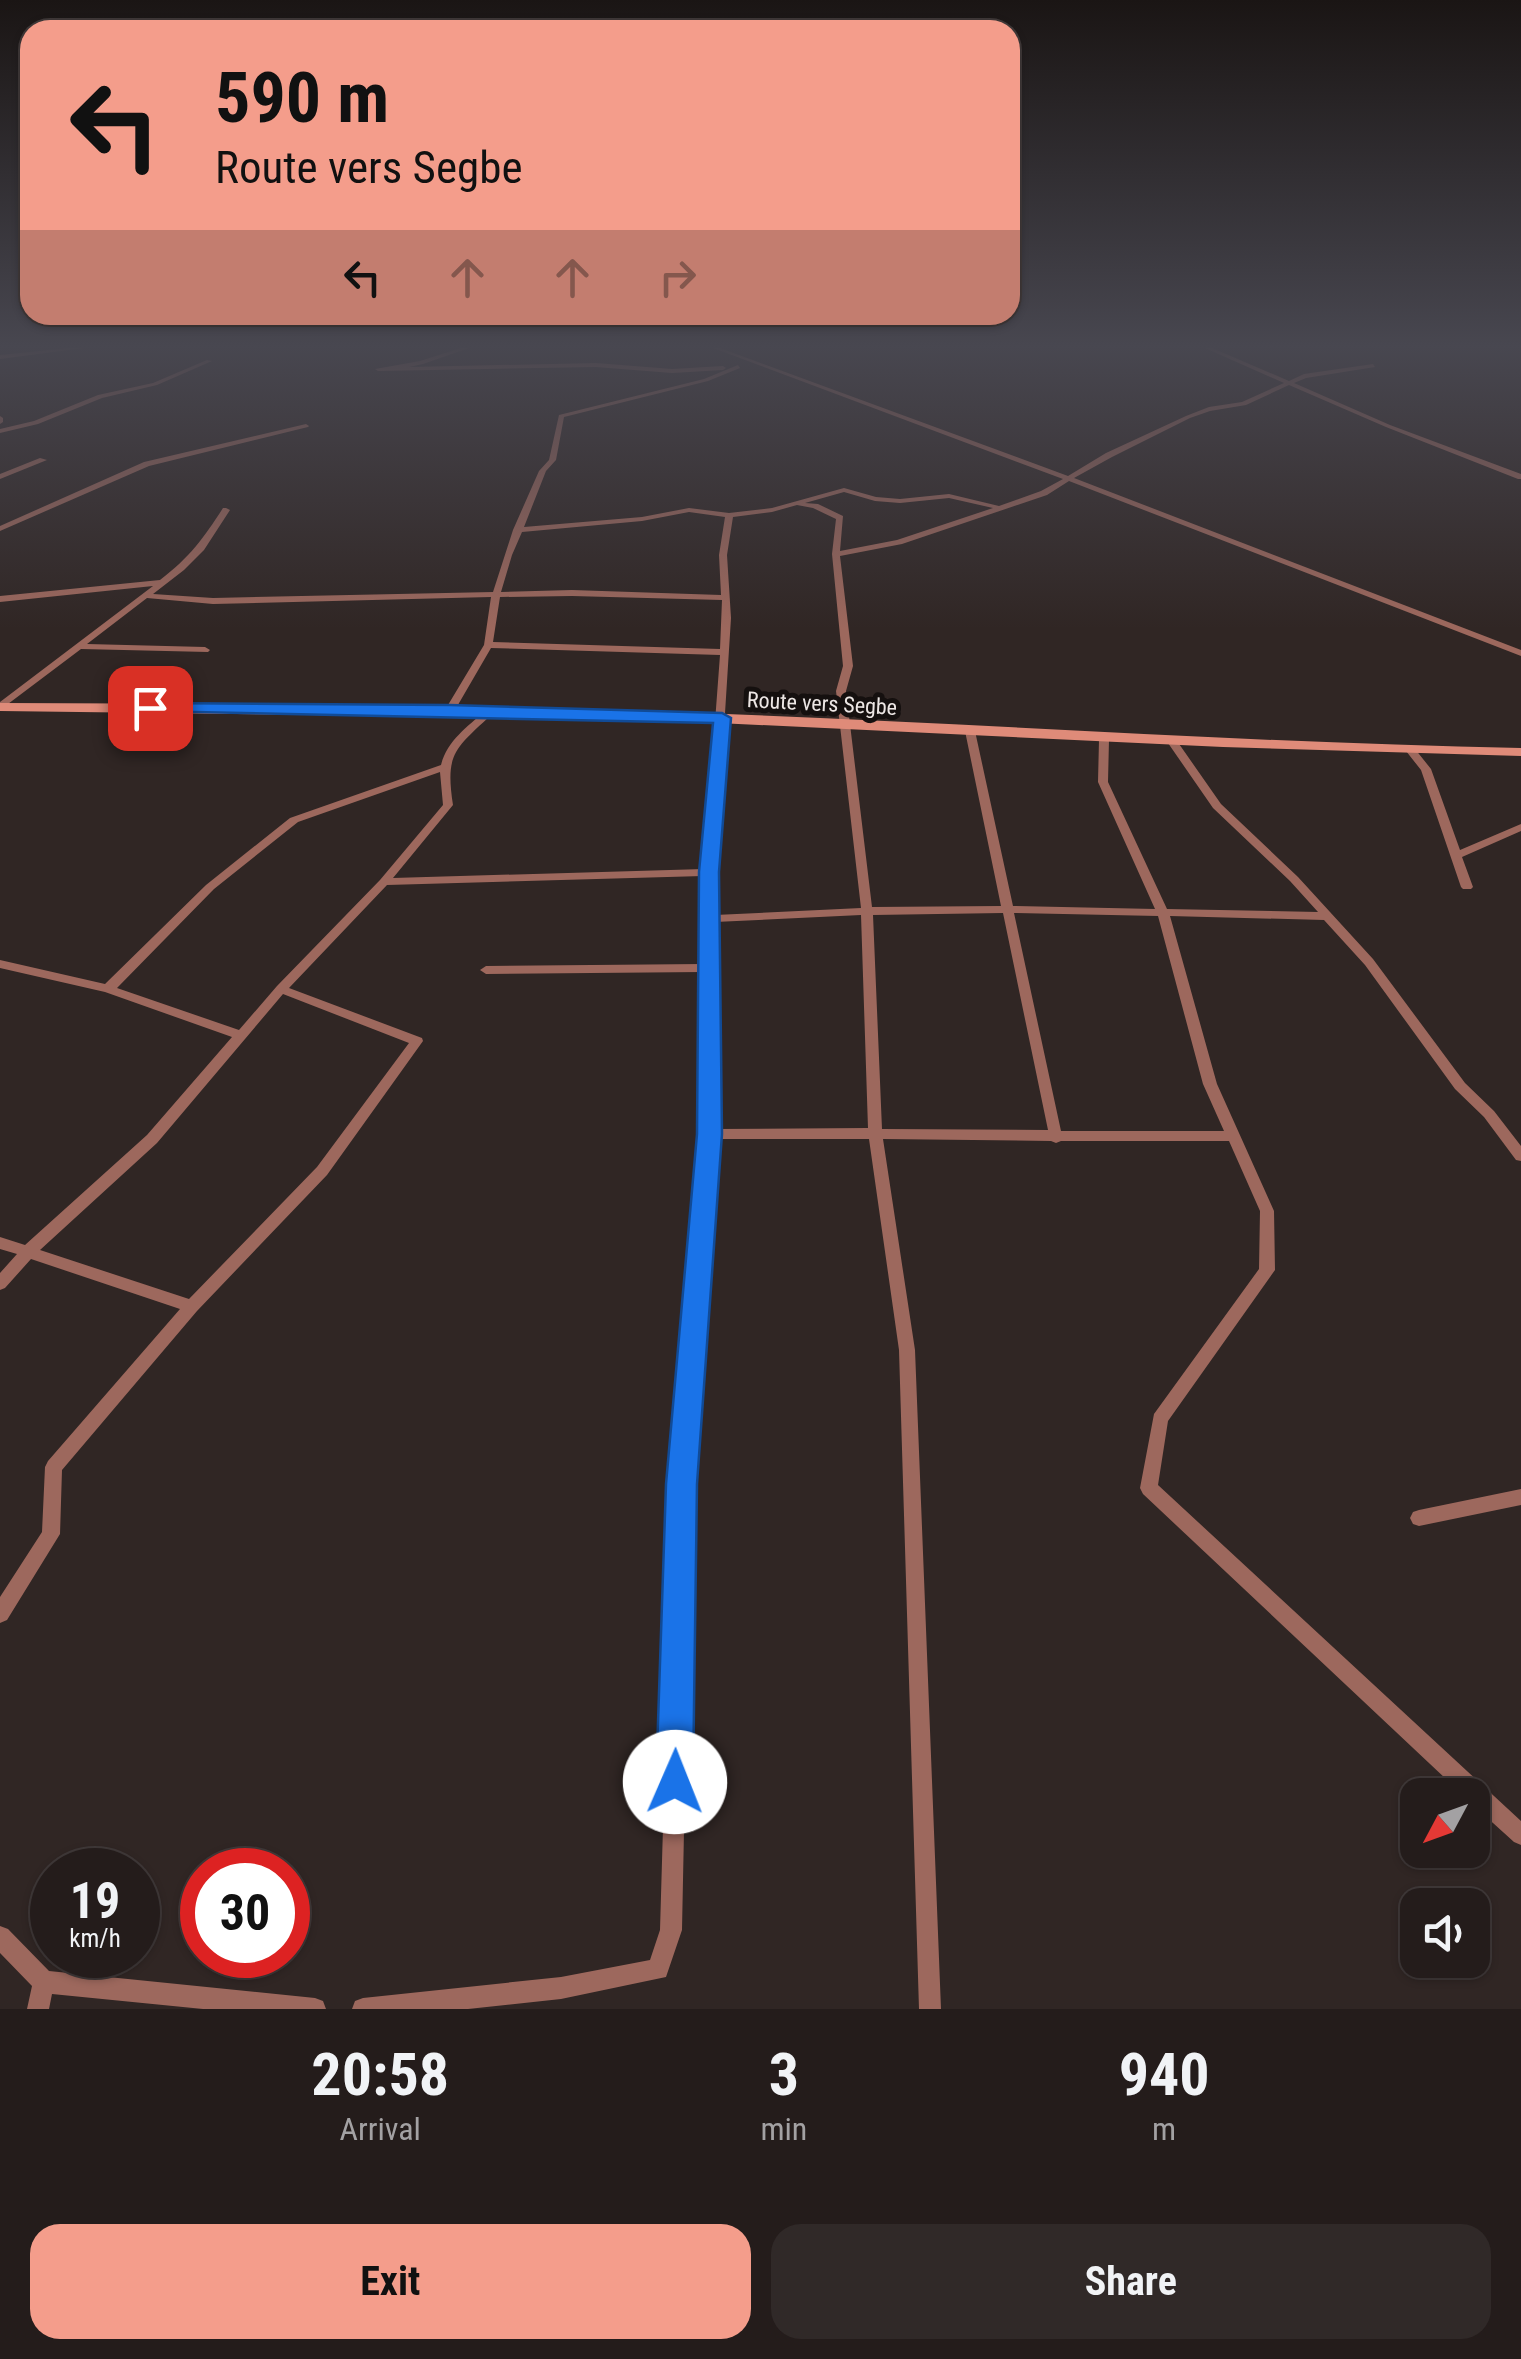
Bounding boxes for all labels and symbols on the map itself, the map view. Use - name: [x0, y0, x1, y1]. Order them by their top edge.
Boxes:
- pin: [108, 666, 193, 751]
- street label: Route vers Segbe: [746, 687, 898, 720]
- position arrow: [623, 1730, 727, 1834]
- north arrow: [1400, 1778, 1490, 1868]
- speed limit sign: 30: [180, 1848, 310, 1978]

